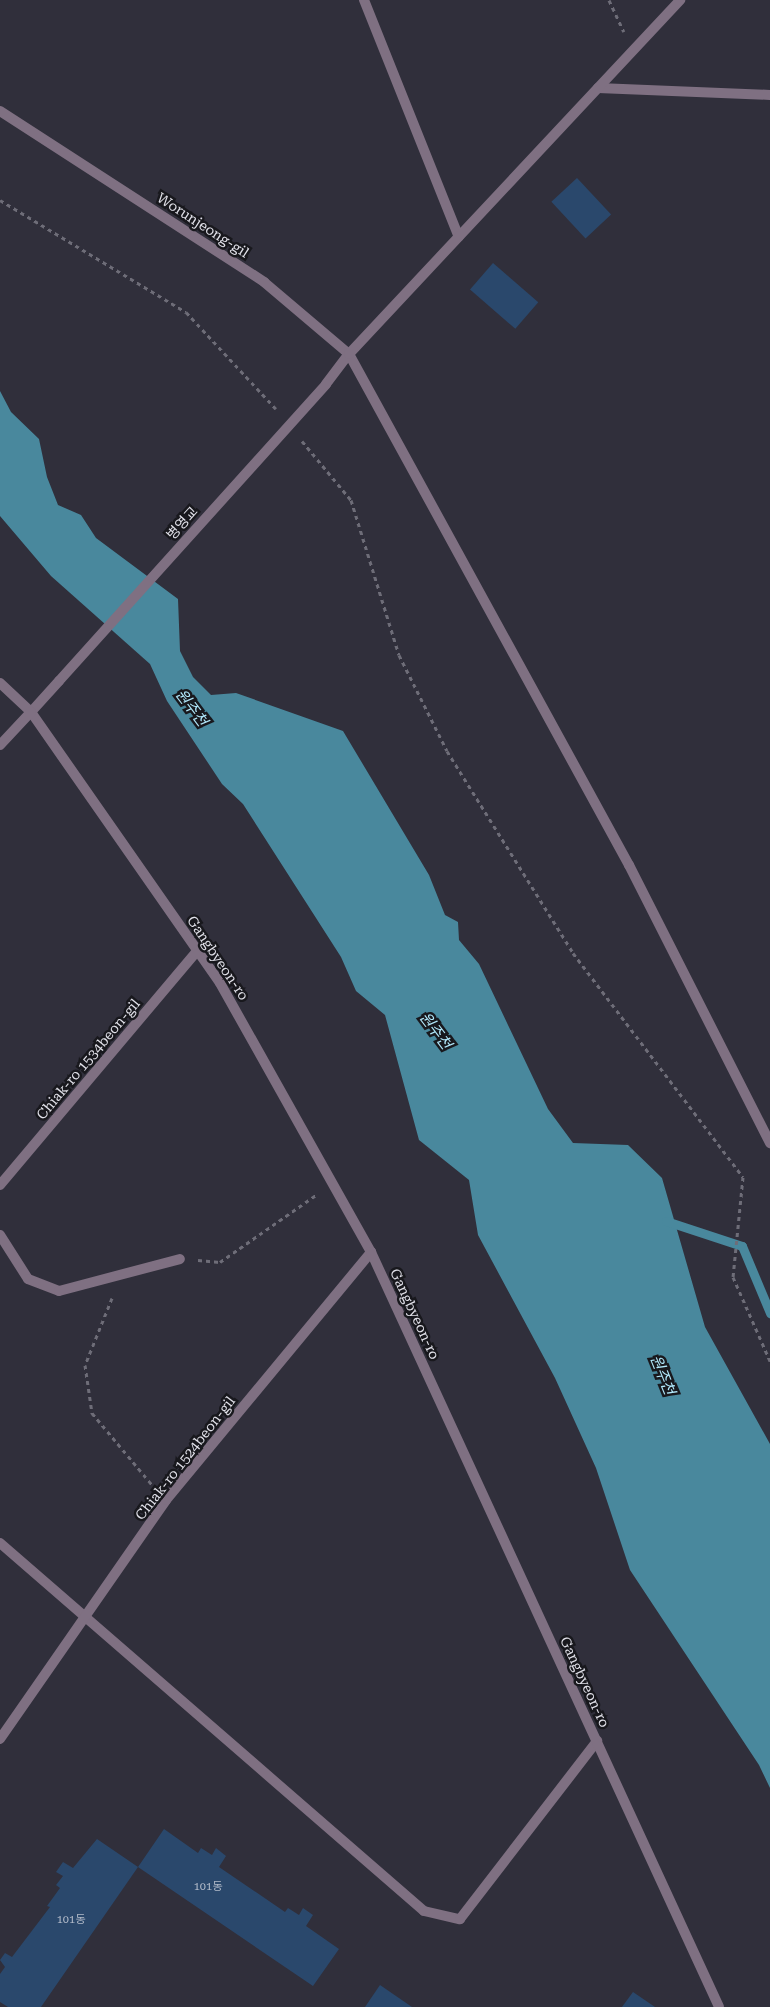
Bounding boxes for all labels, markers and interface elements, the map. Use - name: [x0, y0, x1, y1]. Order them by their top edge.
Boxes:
- street label: Worunjeong-gil: [154, 189, 252, 261]
- street label: 병영교: [163, 503, 201, 543]
- water label: 원주천: [171, 686, 211, 730]
- street label: Gangbyeon-ro: [184, 913, 252, 1003]
- street label: Chiak-ro 1534beon-gil: [33, 995, 143, 1123]
- water label: 원주천: [415, 1009, 455, 1053]
- street label: Gangbyeon-ro: [387, 1266, 443, 1362]
- water label: 원주천: [646, 1352, 678, 1398]
- street label: Chiak-ro 1524beon-gil: [132, 1393, 238, 1523]
- street label: Gangbyeon-ro: [557, 1634, 613, 1730]
- house number: 101동: [194, 1880, 222, 1894]
- house number: 101동: [57, 1913, 85, 1927]

